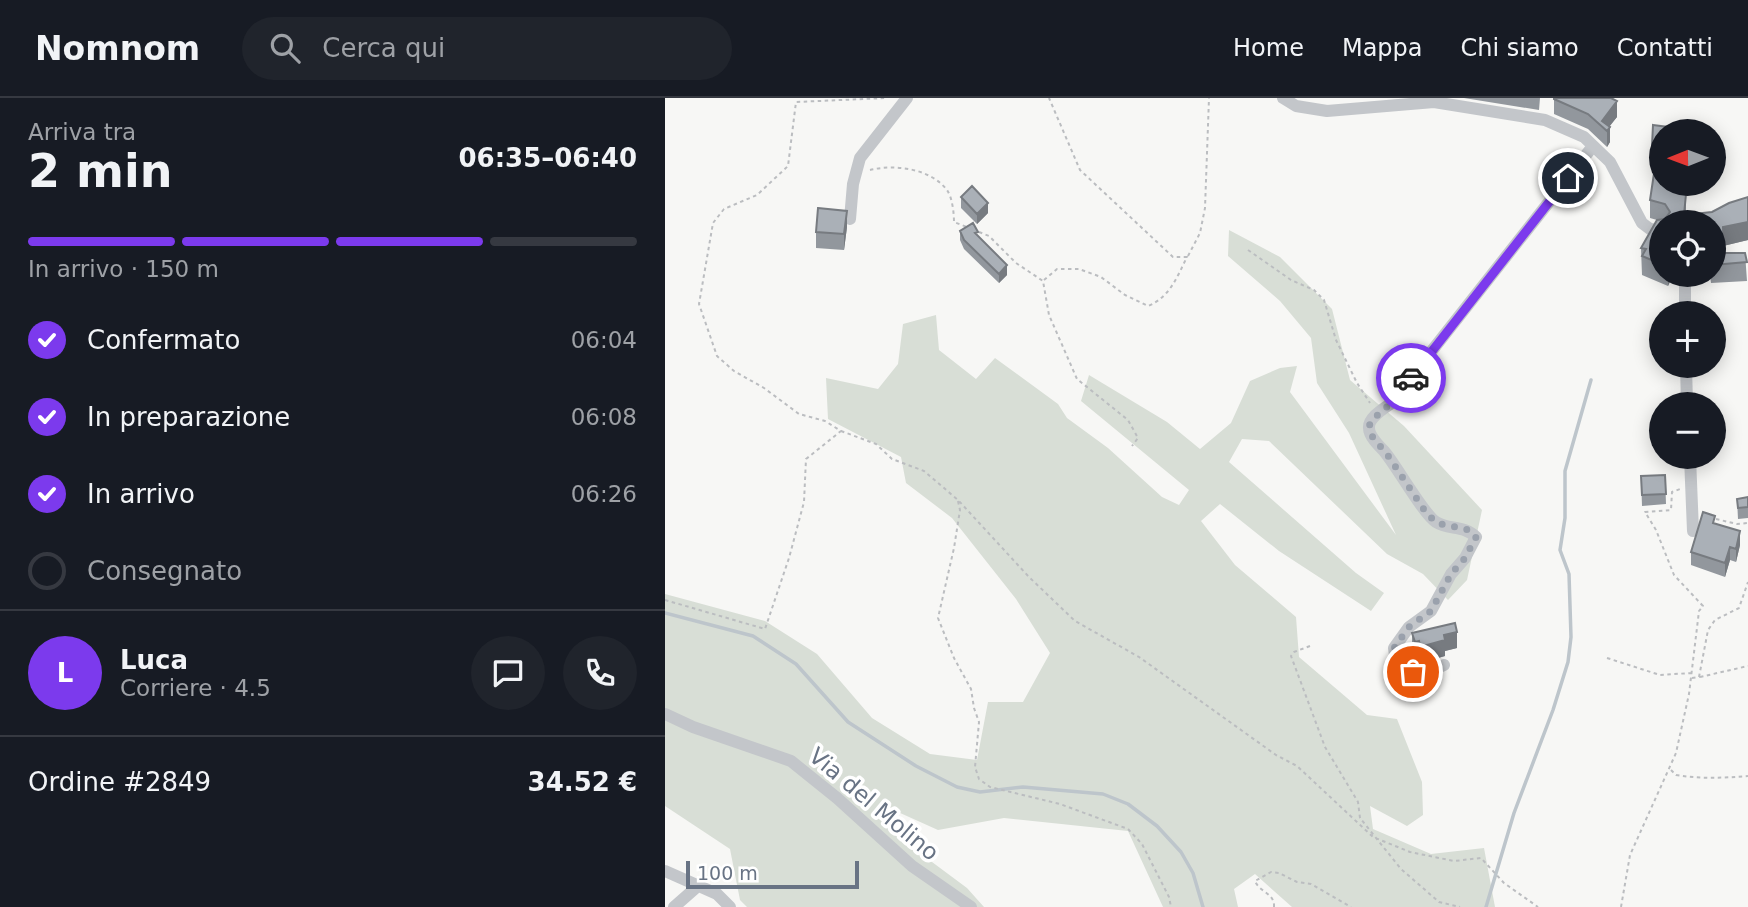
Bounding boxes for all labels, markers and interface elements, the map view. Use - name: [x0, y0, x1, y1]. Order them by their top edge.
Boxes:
- search box: [242, 17, 732, 80]
- text: Nomnom: [35, 29, 200, 68]
- icon: search: [266, 29, 304, 67]
- text: Cerca qui: [322, 33, 445, 63]
- text: Home: [1233, 34, 1304, 62]
- text: Mappa: [1342, 34, 1423, 62]
- text: Chi siamo: [1461, 34, 1579, 62]
- text: Contatti: [1617, 34, 1713, 62]
- text: Arriva tra: [28, 119, 136, 145]
- north arrow: [1649, 119, 1725, 196]
- map controls: [1649, 119, 1726, 469]
- text: 06:35–06:40: [458, 143, 637, 173]
- text: 2 min: [28, 144, 172, 198]
- pin: [1538, 148, 1598, 208]
- icon: home: [1549, 159, 1587, 197]
- button: locate: [1649, 210, 1726, 287]
- text: In arrivo · 150 m: [28, 256, 219, 282]
- button: +: [1649, 301, 1726, 378]
- icon: check: [28, 321, 66, 359]
- text: Confermato: [87, 325, 240, 355]
- text: 06:04: [571, 327, 637, 353]
- courier: [1376, 343, 1446, 413]
- icon: car: [1392, 359, 1430, 397]
- button: −: [1649, 392, 1726, 469]
- icon: check: [28, 398, 66, 436]
- text: In preparazione: [87, 402, 290, 432]
- text: 06:08: [571, 404, 637, 430]
- icon: check: [28, 475, 66, 513]
- text: In arrivo: [87, 479, 195, 509]
- text: 06:26: [571, 481, 637, 507]
- text: Consegnato: [87, 556, 242, 586]
- button: chat: [471, 636, 545, 710]
- button: phone: [563, 636, 637, 710]
- pin: [1383, 642, 1443, 702]
- text: Luca: [120, 645, 188, 675]
- icon: bag: [1394, 653, 1432, 691]
- text: L: [57, 658, 73, 688]
- text: Corriere · 4.5: [120, 675, 271, 701]
- street label: Via del Molino: [804, 742, 944, 866]
- text: Ordine #2849: [28, 767, 211, 797]
- text: 34.52 €: [528, 767, 637, 797]
- scale bar: [686, 858, 859, 890]
- text: 100 m: [697, 862, 758, 884]

